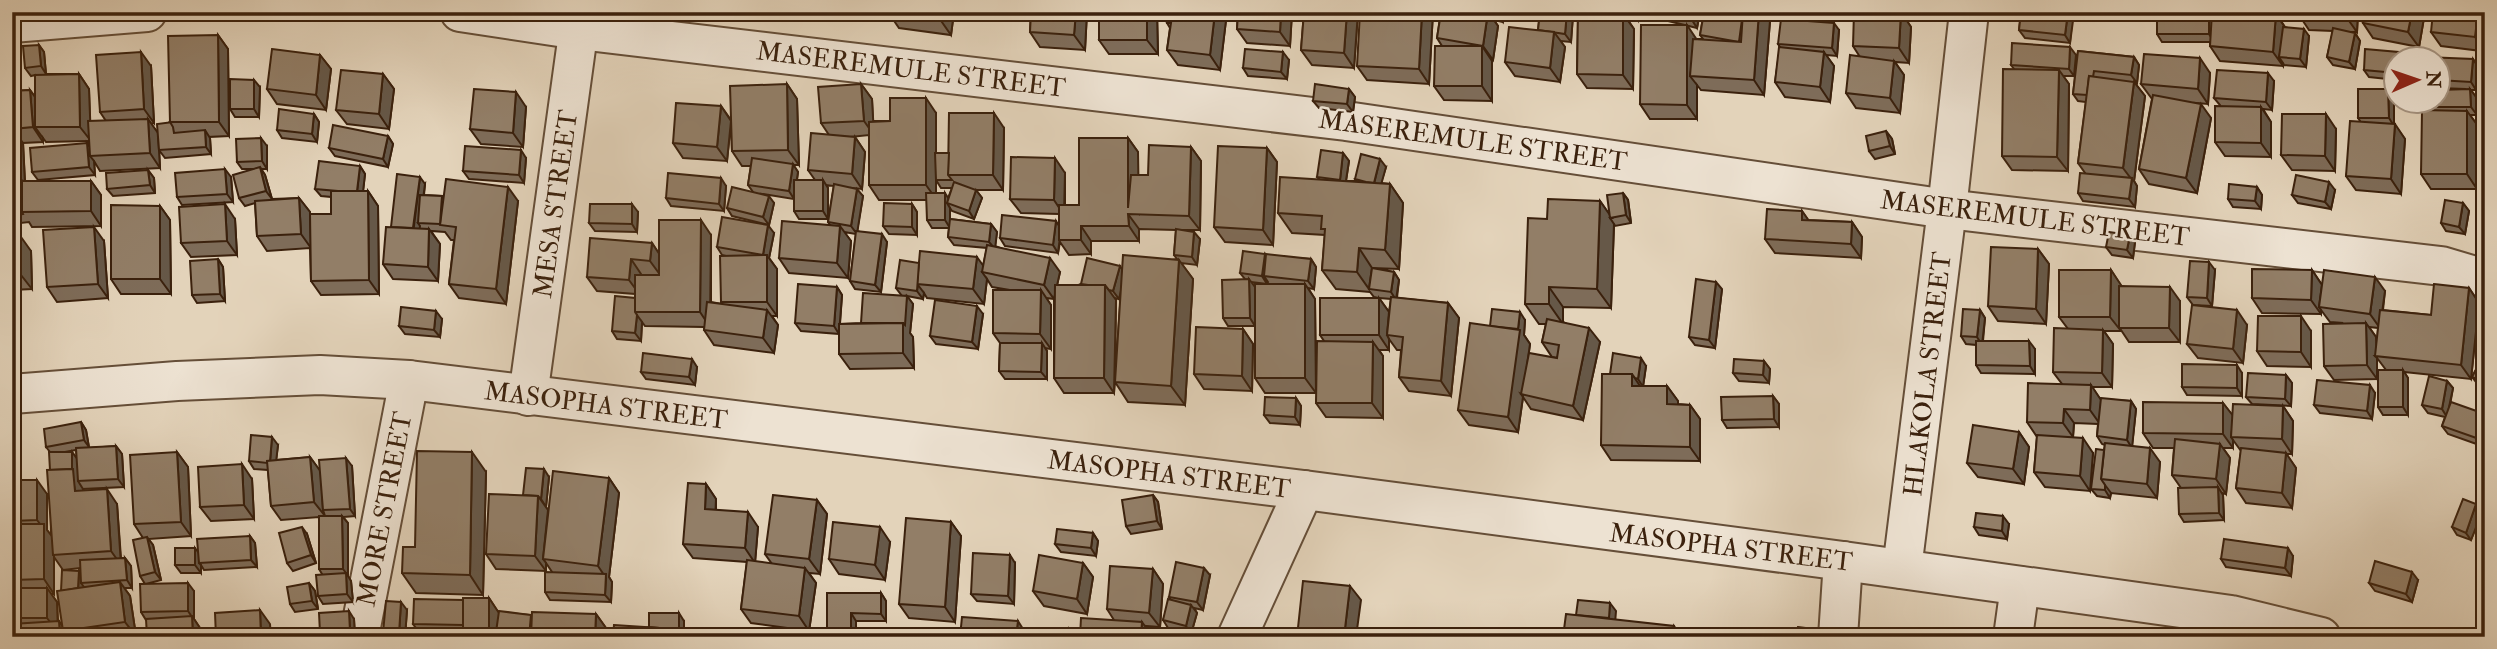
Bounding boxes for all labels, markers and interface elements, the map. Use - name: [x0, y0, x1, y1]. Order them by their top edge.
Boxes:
- street label: MASEREMULE STREET: [754, 35, 1067, 105]
- north arrow: [2382, 46, 2452, 116]
- text: N: [2421, 70, 2445, 89]
- street label: MASEREMULE STREET: [1316, 103, 1629, 178]
- street label: MESA STREET: [527, 108, 585, 300]
- street label: MASEREMULE STREET: [1878, 184, 2191, 254]
- street label: HLAKOLA STREET: [1897, 250, 1959, 498]
- street label: MASOPHA STREET: [482, 375, 729, 437]
- street label: MORE STREET: [350, 409, 420, 609]
- street label: MASOPHA STREET: [1045, 444, 1292, 506]
- street label: MASOPHA STREET: [1607, 517, 1854, 579]

